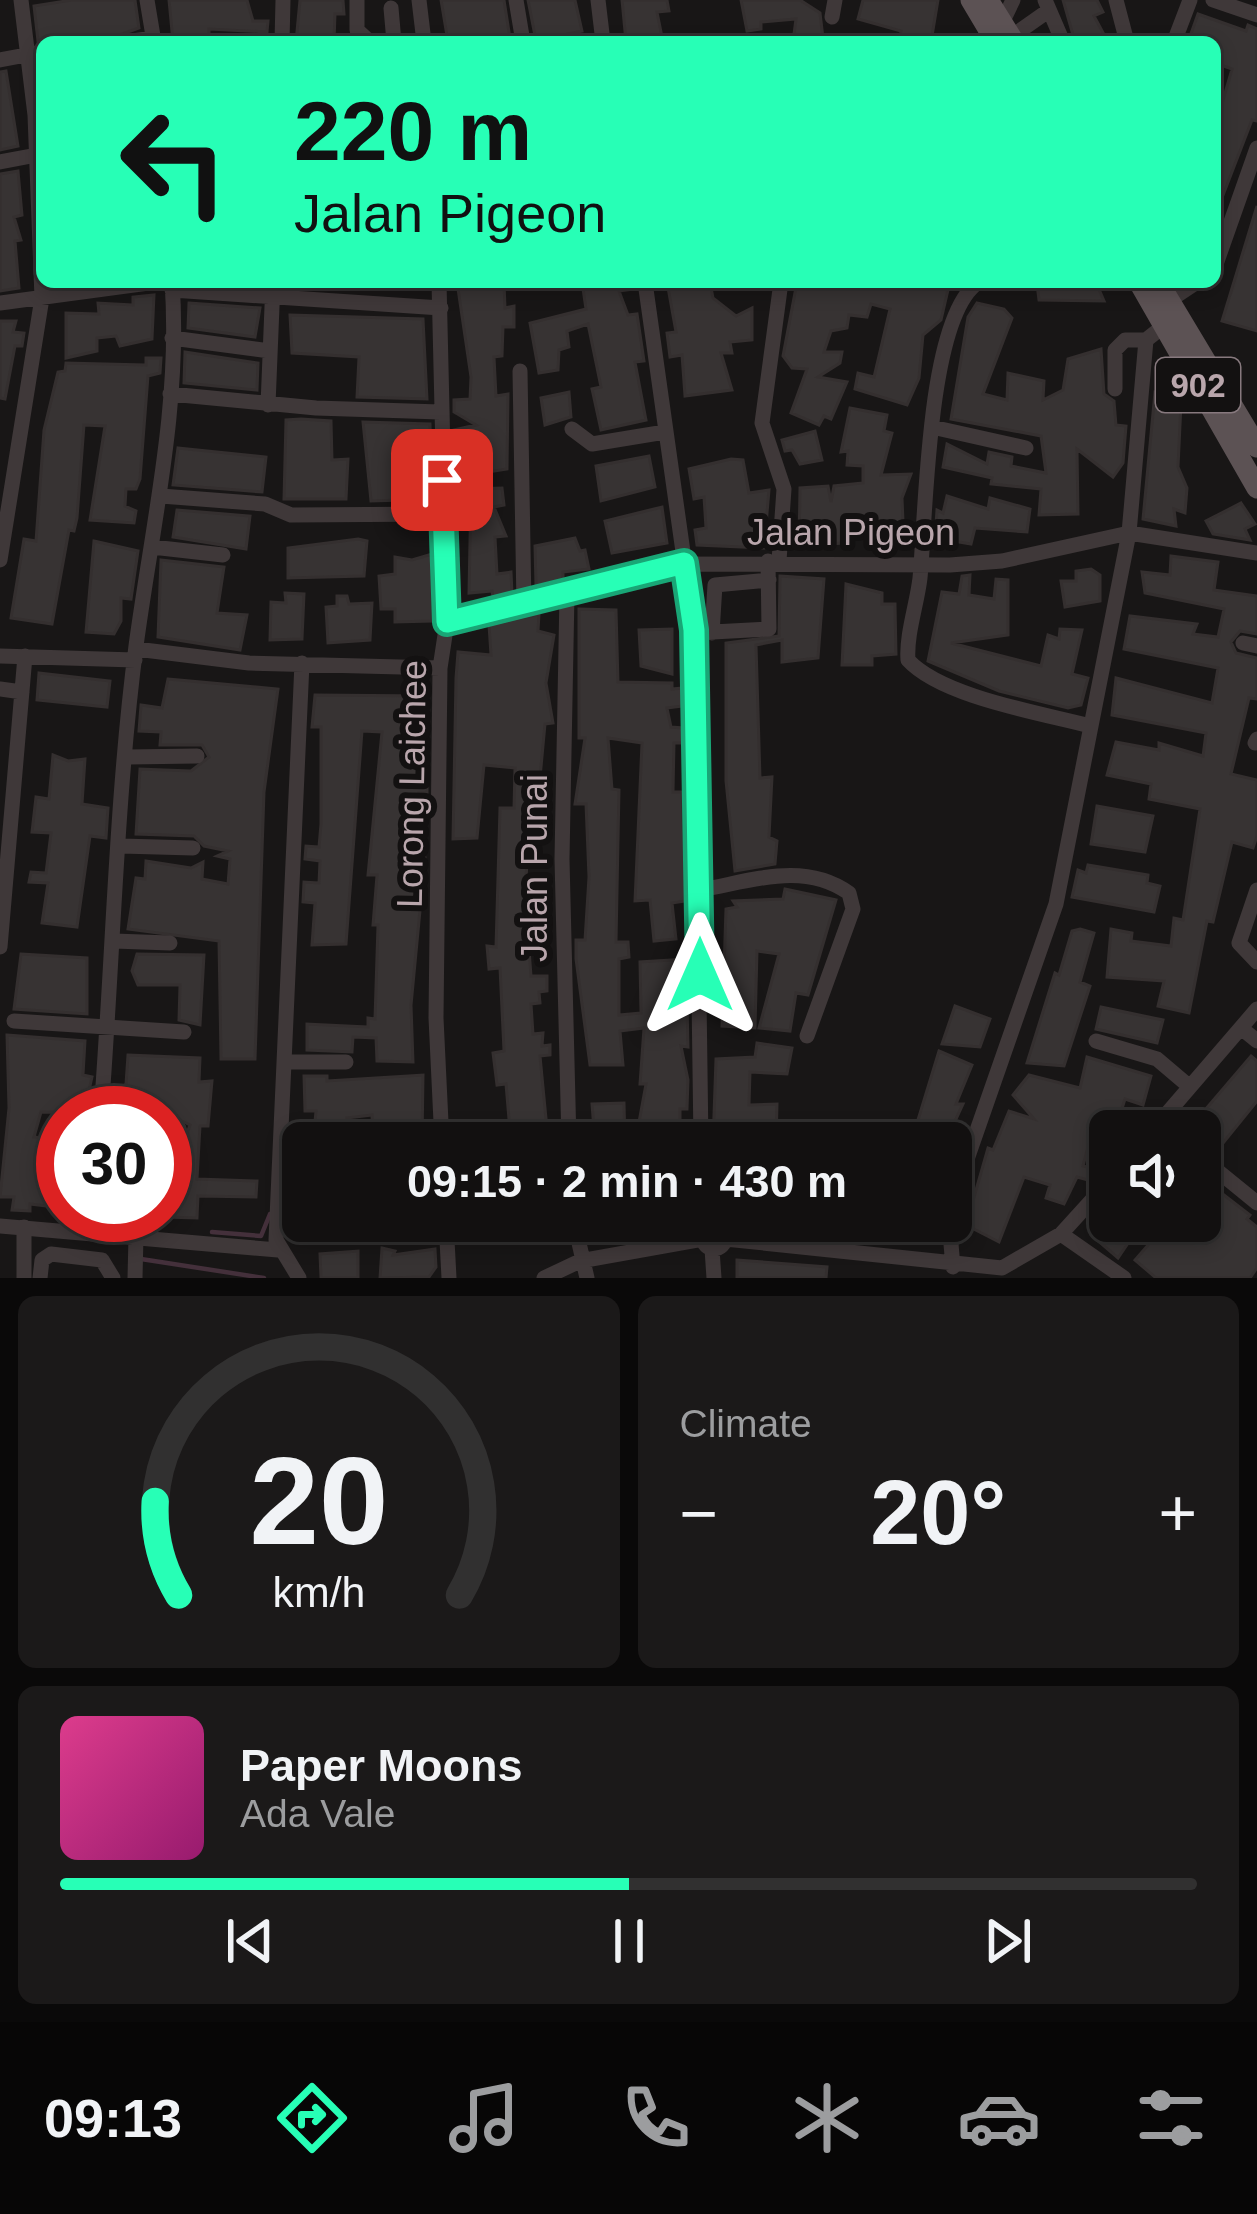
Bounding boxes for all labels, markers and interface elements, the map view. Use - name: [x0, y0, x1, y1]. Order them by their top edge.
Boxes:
- icon: left: [96, 84, 252, 240]
- text: 220 m: [294, 84, 532, 178]
- text: Jalan Pigeon: [294, 183, 606, 243]
- road number: 902: [1156, 358, 1240, 412]
- pin: [391, 429, 493, 531]
- icon: arrive: [409, 447, 475, 513]
- street label: Jalan Pigeon: [747, 512, 955, 553]
- street label: Lorong Laichee: [389, 660, 434, 908]
- street label: Jalan Punai: [514, 774, 555, 962]
- position arrow: [637, 912, 763, 1038]
- speed limit sign: 30: [36, 1086, 192, 1242]
- map controls: [1089, 1110, 1221, 1242]
- button: sound: [1089, 1110, 1221, 1242]
- text: 09:15 · 2 min · 430 m: [407, 1156, 847, 1207]
- text: Climate: [680, 1402, 812, 1445]
- text: 20: [249, 1431, 388, 1570]
- text: 20°: [870, 1463, 1006, 1563]
- text: −: [680, 1476, 718, 1550]
- text: +: [1158, 1476, 1197, 1550]
- text: km/h: [272, 1568, 365, 1616]
- text: Paper Moons: [240, 1740, 523, 1791]
- text: Ada Vale: [240, 1792, 395, 1835]
- icon: previous: [217, 1908, 283, 1974]
- icon: pause: [596, 1908, 662, 1974]
- icon: next: [975, 1908, 1041, 1974]
- icon: directions: [270, 2076, 354, 2160]
- icon: music: [442, 2076, 526, 2160]
- icon: phone: [614, 2076, 698, 2160]
- icon: climate: [785, 2076, 869, 2160]
- icon: car: [957, 2076, 1041, 2160]
- icon: filters: [1129, 2076, 1213, 2160]
- text: 09:13: [44, 2088, 182, 2148]

